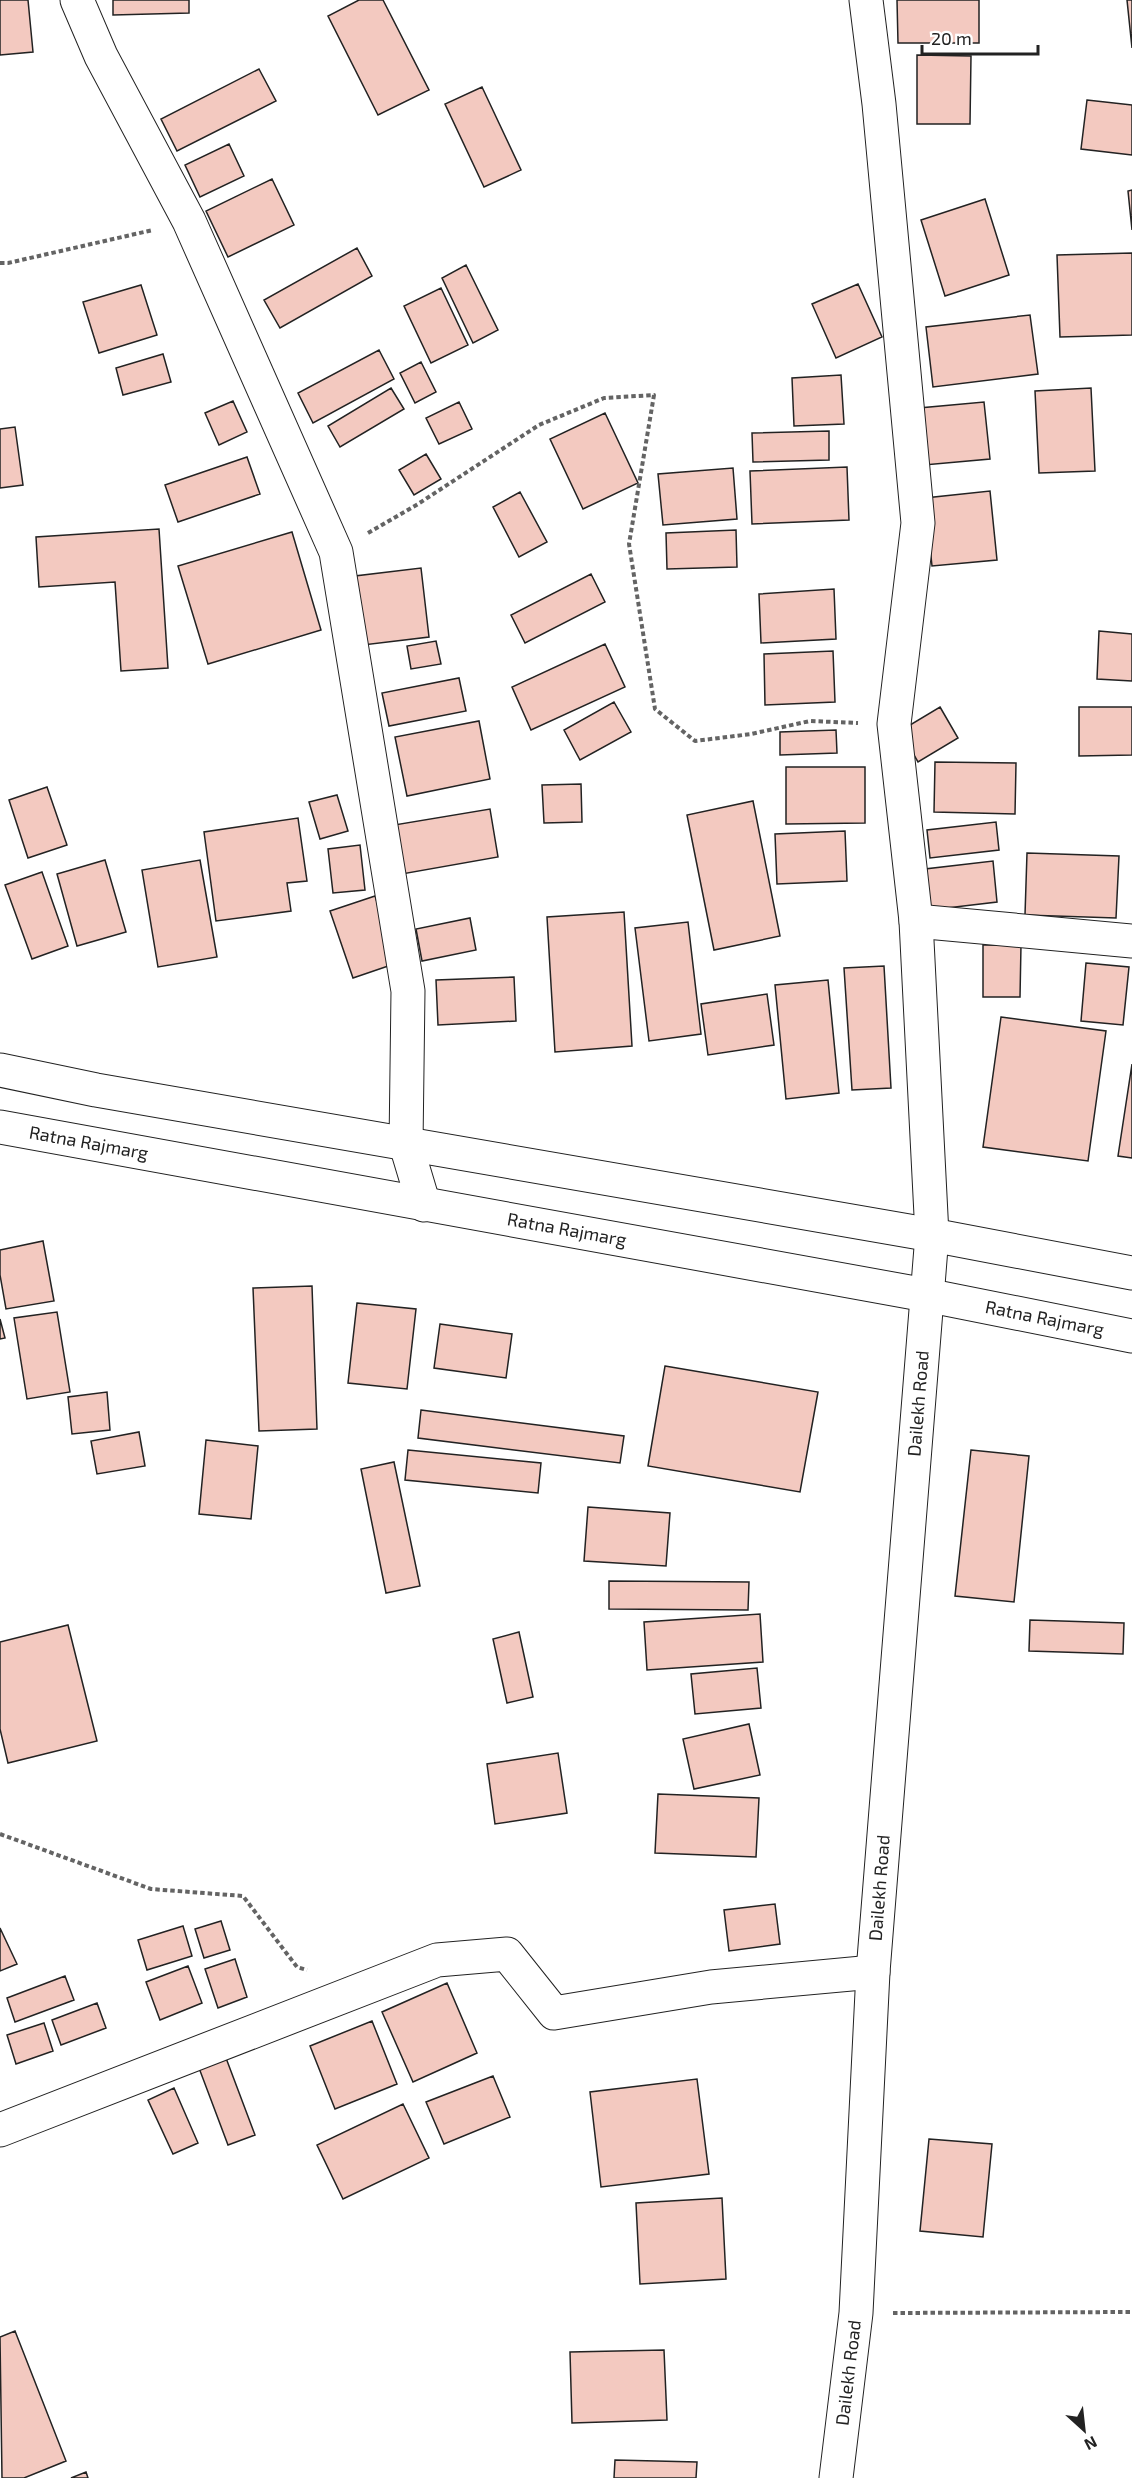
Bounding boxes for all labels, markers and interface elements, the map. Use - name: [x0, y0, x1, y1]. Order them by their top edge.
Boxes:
- scale bar: [922, 18, 1038, 56]
- text: 20 m: [931, 27, 972, 49]
- street label: Ratna Rajmarg: [27, 1120, 150, 1164]
- street label: Ratna Rajmarg: [506, 1207, 628, 1250]
- street label: Ratna Rajmarg: [983, 1295, 1106, 1340]
- street label: Dailekh Road: [902, 1349, 933, 1457]
- street label: Dailekh Road: [864, 1834, 894, 1942]
- street label: Dailekh Road: [830, 2318, 865, 2427]
- north arrow: [1054, 2400, 1114, 2460]
- text: N: [1082, 2433, 1101, 2455]

